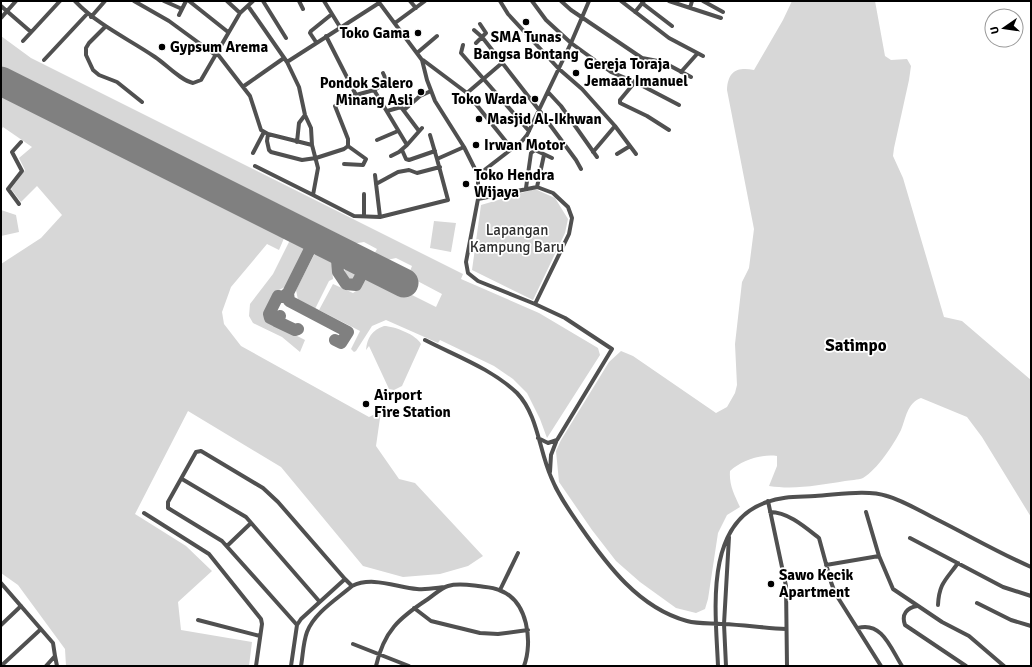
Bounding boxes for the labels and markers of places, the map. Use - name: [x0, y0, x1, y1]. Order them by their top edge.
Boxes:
- marker: SMA Tunas Bangsa Bontang: [521, 17, 531, 27]
- place label: Toko Gama: [340, 24, 410, 42]
- marker: Toko Gama: [413, 28, 423, 38]
- place label: SMA Tunas Bangsa Bontang: [473, 28, 579, 63]
- place label: Gypsum Arema: [170, 38, 268, 56]
- marker: Gypsum Arema: [157, 42, 167, 52]
- place label: Gereja Toraja Jemaat Imanuel: [584, 55, 688, 90]
- marker: Gereja Toraja Jemaat Imanuel: [571, 68, 581, 78]
- place label: Pondok Salero Minang Asli: [320, 74, 413, 109]
- marker: Pondok Salero Minang Asli: [416, 87, 426, 97]
- place label: Toko Warda: [452, 90, 527, 108]
- marker: Toko Warda: [530, 94, 540, 104]
- place label: Masjid Al-Ikhwan: [487, 110, 602, 128]
- marker: Masjid Al-Ikhwan: [474, 114, 484, 124]
- place label: Irwan Motor: [484, 136, 565, 154]
- marker: Irwan Motor: [471, 140, 481, 150]
- place label: Toko Hendra Wijaya: [474, 166, 555, 201]
- marker: Toko Hendra Wijaya: [461, 179, 471, 189]
- place label: Airport Fire Station: [374, 386, 451, 421]
- marker: Airport Fire Station: [361, 399, 371, 409]
- place label: Sawo Kecik Apartment: [779, 566, 854, 601]
- marker: Sawo Kecik Apartment: [766, 579, 776, 589]

